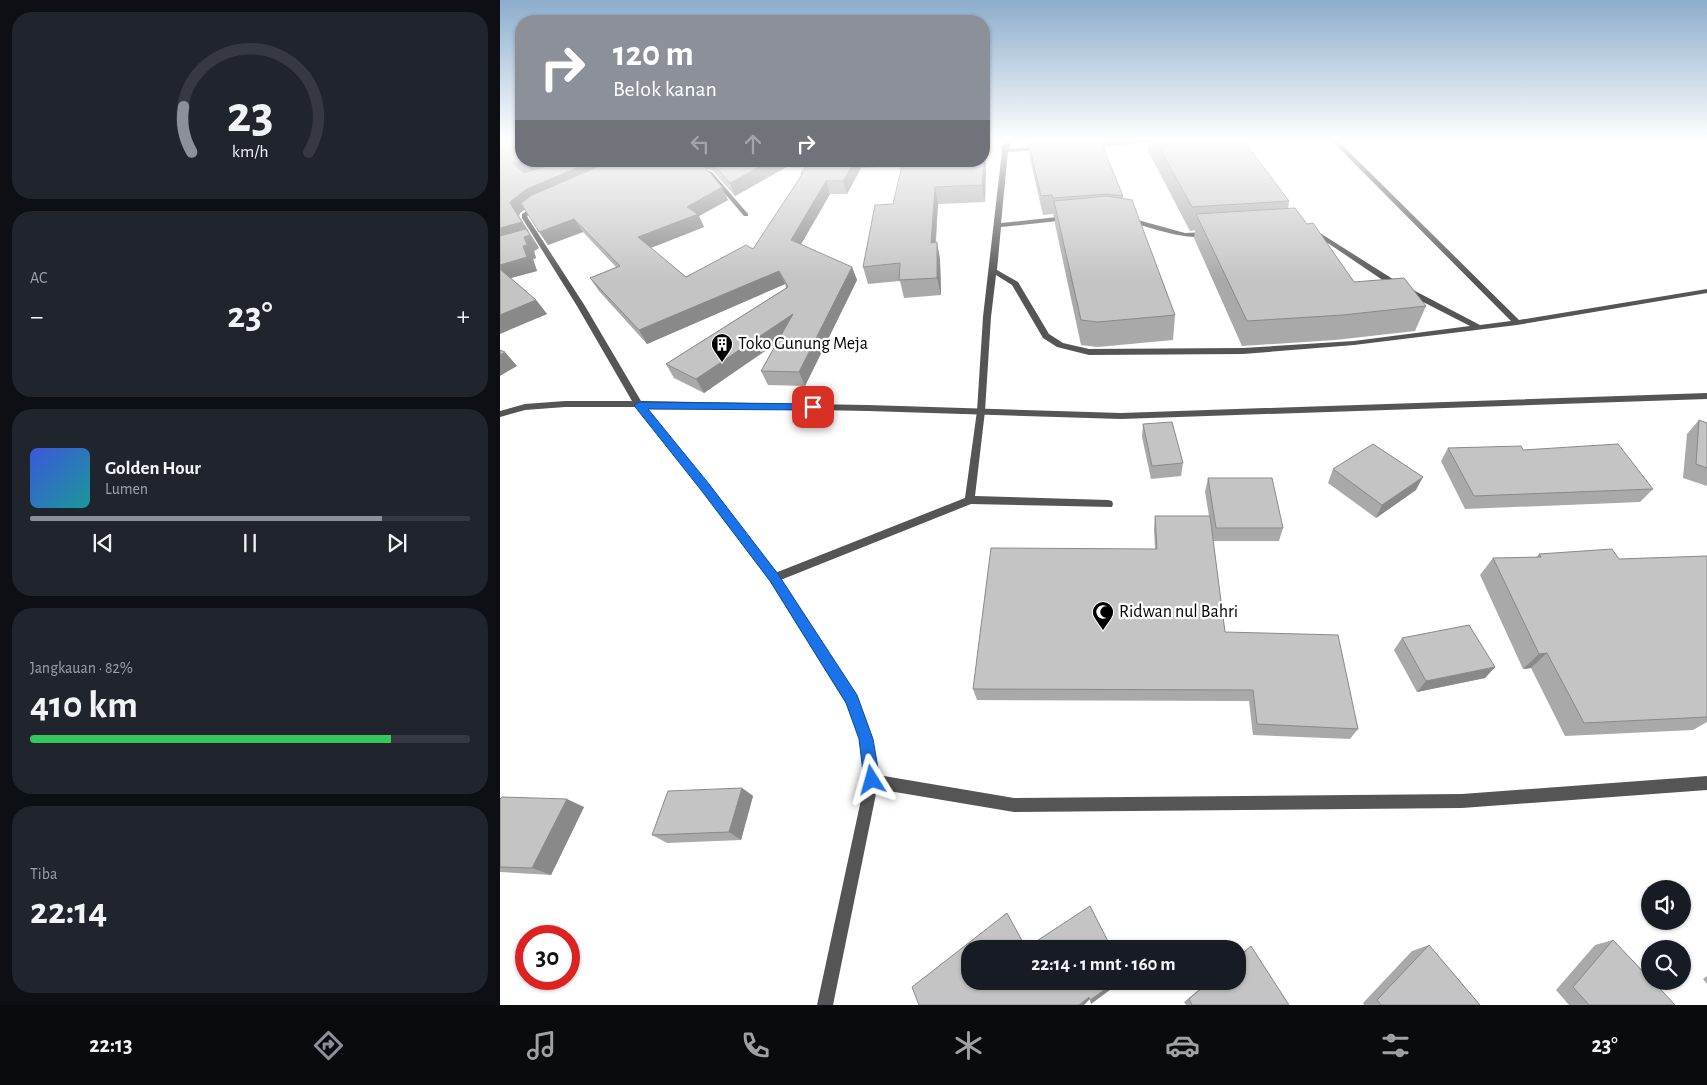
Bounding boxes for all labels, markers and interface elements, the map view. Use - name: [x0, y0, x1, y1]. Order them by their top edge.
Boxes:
- icon: right: [530, 35, 595, 100]
- text: 120 m: [613, 37, 694, 72]
- text: Belok kanan: [613, 78, 717, 100]
- text: 23: [227, 89, 273, 141]
- icon: left: [686, 130, 714, 158]
- icon: ahead: [739, 130, 767, 158]
- icon: right: [792, 130, 820, 158]
- text: km/h: [232, 143, 268, 161]
- text: AC: [30, 270, 47, 286]
- text: 23°: [227, 297, 273, 335]
- text: −: [30, 303, 43, 331]
- text: +: [457, 303, 470, 331]
- building icon: Toko Gunung Meja: [710, 332, 734, 363]
- place label: Toko Gunung Meja: [738, 335, 868, 353]
- pin: [792, 386, 834, 428]
- icon: arrive: [799, 393, 827, 421]
- text: Golden Hour: [105, 459, 201, 478]
- text: Lumen: [105, 481, 148, 497]
- icon: previous: [89, 529, 117, 557]
- icon: pause: [236, 529, 264, 557]
- icon: next: [383, 529, 411, 557]
- mosque icon: Ridwan nul Bahri: [1091, 600, 1115, 631]
- place label: Ridwan nul Bahri: [1119, 603, 1238, 621]
- text: Jangkauan · 82%: [30, 660, 133, 676]
- text: 410 km: [30, 687, 138, 725]
- position arrow: [845, 753, 897, 805]
- text: Tiba: [30, 866, 57, 882]
- map controls: [1641, 880, 1691, 990]
- button: sound: [1641, 880, 1691, 930]
- text: 22:14: [30, 893, 107, 931]
- speed limit sign: 30: [515, 925, 580, 990]
- button: search: [1641, 940, 1691, 990]
- text: 22:14 · 1 mnt · 160 m: [1031, 955, 1176, 974]
- icon: directions: [311, 1028, 346, 1063]
- icon: music: [524, 1028, 559, 1063]
- icon: phone: [738, 1028, 773, 1063]
- icon: climate: [951, 1028, 986, 1063]
- icon: car: [1165, 1028, 1200, 1063]
- icon: filters: [1378, 1028, 1413, 1063]
- text: 22:13: [89, 1034, 132, 1056]
- text: 23°: [1591, 1034, 1618, 1056]

